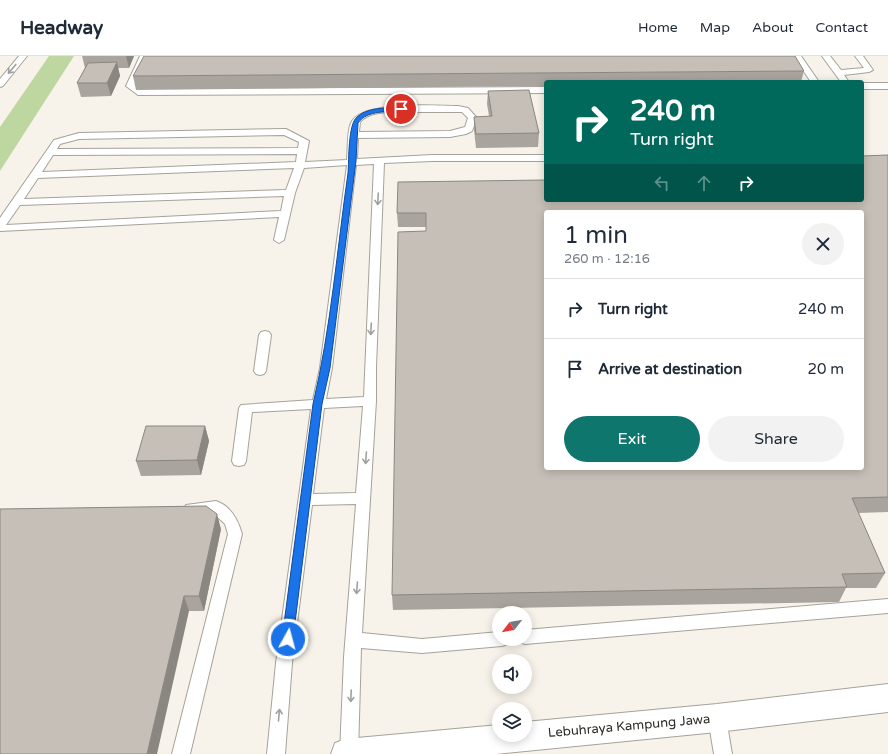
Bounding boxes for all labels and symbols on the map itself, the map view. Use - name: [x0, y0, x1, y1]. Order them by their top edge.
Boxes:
- one-way arrow: [8, 64, 17, 74]
- pin: [384, 92, 418, 126]
- one-way arrow: [374, 192, 381, 205]
- one-way arrow: [368, 322, 375, 335]
- one-way arrow: [362, 451, 369, 464]
- one-way arrow: [353, 581, 360, 594]
- north arrow: [492, 606, 532, 646]
- position arrow: [267, 618, 309, 660]
- one-way arrow: [347, 689, 354, 702]
- one-way arrow: [275, 709, 283, 722]
- street label: Lebuhraya Kampung Jawa: [547, 711, 711, 741]

